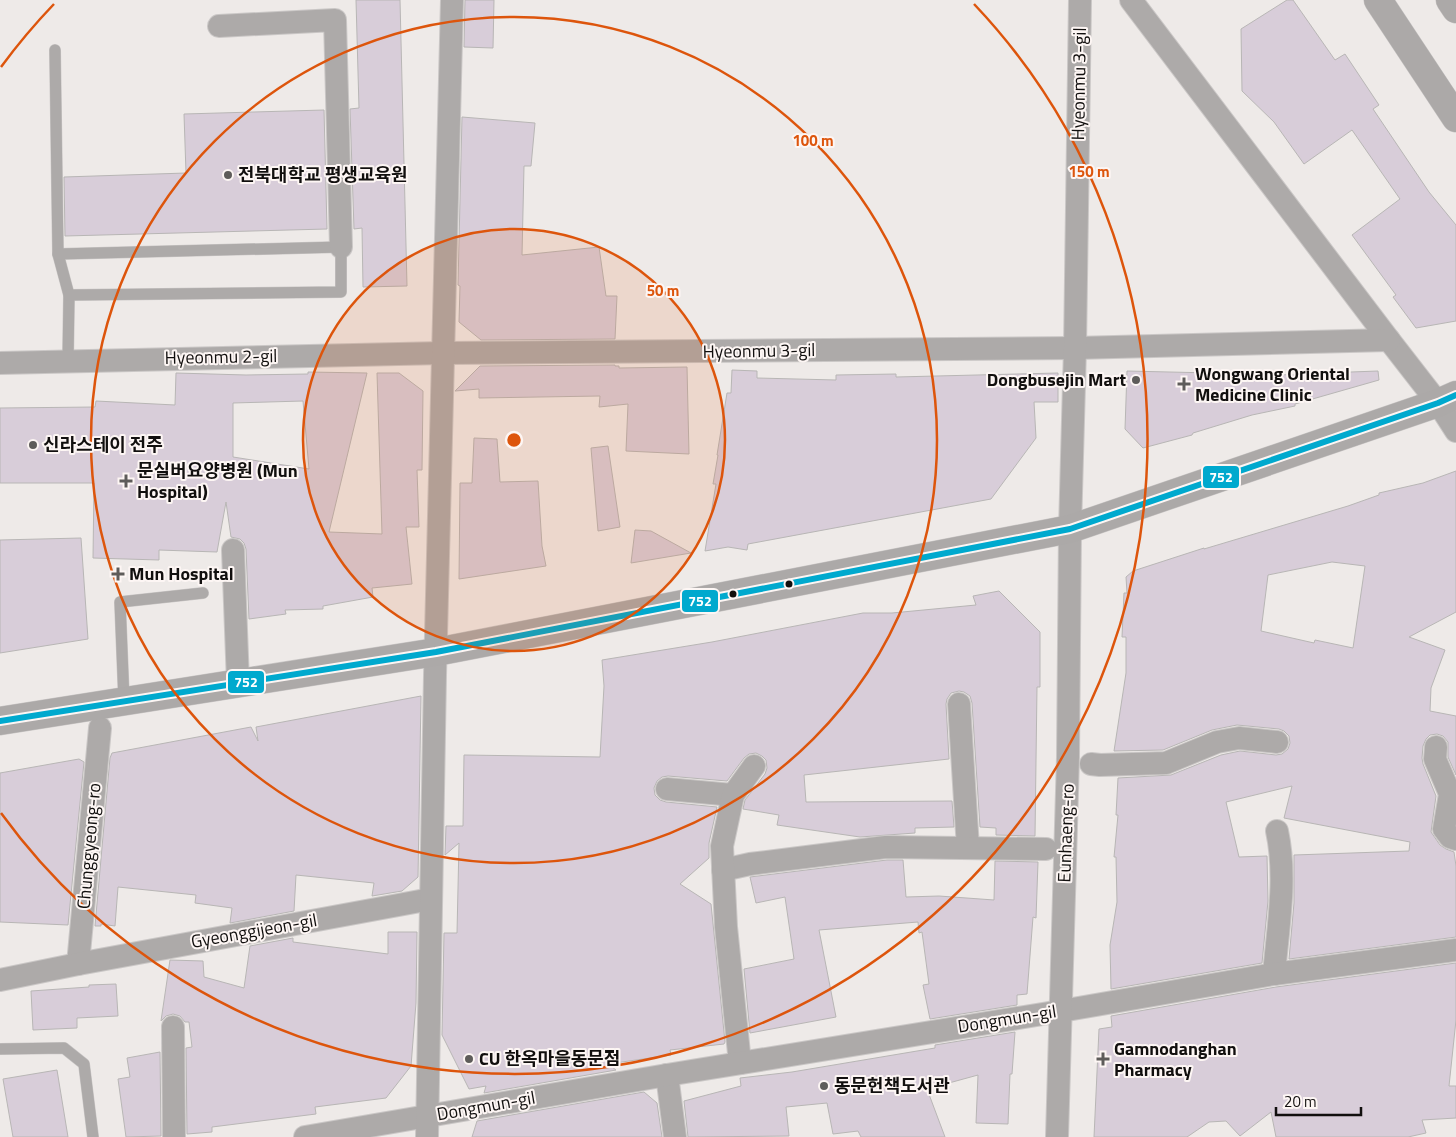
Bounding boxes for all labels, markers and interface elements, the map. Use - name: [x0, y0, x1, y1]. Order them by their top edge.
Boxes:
- street label: Hyeonmu 3-gil: [1064, 27, 1093, 141]
- text: 100 m: [792, 129, 834, 152]
- text: 150 m: [1068, 160, 1110, 183]
- place label: 전북대학교 평생교육원: [238, 161, 408, 188]
- marker: 전북대학교 평생교육원: [222, 169, 234, 181]
- text: 50 m: [647, 279, 679, 302]
- street label: Hyeonmu 3-gil: [702, 336, 816, 365]
- street label: Hyeonmu 2-gil: [164, 342, 278, 371]
- place label: Wongwang Oriental Medicine Clinic: [1195, 360, 1350, 408]
- place label: Dongbusejin Mart: [987, 366, 1126, 393]
- marker: Dongbusejin Mart: [1130, 374, 1142, 386]
- marker: Wongwang Oriental Medicine Clinic: [1177, 377, 1191, 391]
- place label: 신라스테이 전주: [43, 431, 163, 458]
- centre of rings: [505, 431, 523, 449]
- marker: 신라스테이 전주: [27, 439, 39, 451]
- place label: 문실버요양병원 (Mun Hospital): [137, 457, 298, 505]
- line badge: 752: [1202, 465, 1240, 489]
- text: 752: [1209, 466, 1233, 487]
- marker: 문실버요양병원 (Mun Hospital): [119, 474, 133, 488]
- place label: Mun Hospital: [129, 560, 234, 587]
- marker: Mun Hospital: [111, 567, 125, 581]
- unlabelled marker: [784, 579, 794, 589]
- line badge: 752: [681, 589, 719, 613]
- unlabelled marker: [728, 589, 738, 599]
- text: 752: [688, 590, 712, 611]
- line badge: 752: [227, 670, 265, 694]
- text: 752: [234, 671, 258, 692]
- street label: Chunggyeong-ro: [70, 782, 107, 910]
- street label: Eunhaeng-ro: [1050, 783, 1081, 883]
- street label: Gyeonggijeon-gil: [189, 906, 319, 955]
- street label: Dongmun-gil: [956, 997, 1058, 1040]
- place label: Gamnodanghan Pharmacy: [1114, 1035, 1237, 1083]
- place label: CU 한옥마을동문점: [479, 1045, 620, 1072]
- marker: Gamnodanghan Pharmacy: [1096, 1052, 1110, 1066]
- marker: CU 한옥마을동문점: [463, 1053, 475, 1065]
- place label: 동문헌책도서관: [834, 1072, 950, 1099]
- marker: 동문헌책도서관: [818, 1080, 830, 1092]
- street label: Dongmun-gil: [435, 1084, 537, 1127]
- scale bar: [1276, 1084, 1361, 1116]
- text: 20 m: [1284, 1090, 1317, 1113]

